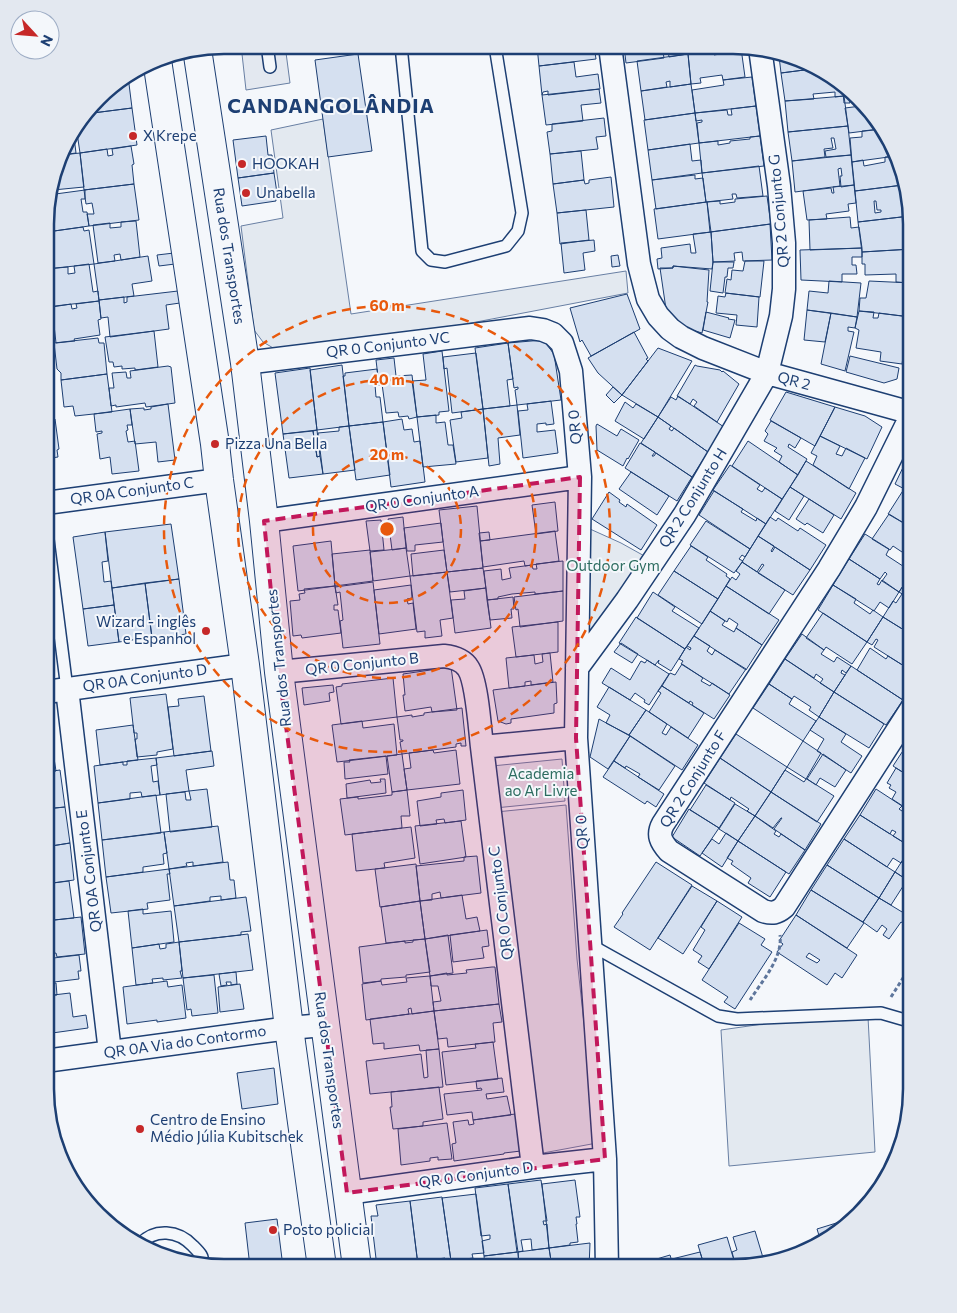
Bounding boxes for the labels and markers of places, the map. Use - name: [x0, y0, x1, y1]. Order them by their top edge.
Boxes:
- place label: X Krepe: [143, 126, 197, 144]
- marker: X Krepe: [127, 130, 139, 142]
- place label: HOOKAH: [252, 154, 319, 172]
- marker: HOOKAH: [236, 158, 248, 170]
- place label: Unabella: [256, 183, 316, 201]
- marker: Unabella: [240, 187, 252, 199]
- place label: Pizza Una Bella: [225, 434, 327, 452]
- marker: Pizza Una Bella: [209, 438, 221, 450]
- centre of rings: [378, 520, 396, 538]
- place label: Wizard - inglês e Espanhol: [96, 612, 196, 647]
- marker: Wizard - inglês e Espanhol: [200, 625, 212, 637]
- place label: Centro de Ensino Médio Júlia Kubitschek: [150, 1110, 304, 1145]
- marker: Centro de Ensino Médio Júlia Kubitschek: [134, 1123, 146, 1135]
- place label: Posto policial: [283, 1220, 374, 1238]
- marker: Posto policial: [267, 1224, 279, 1236]

